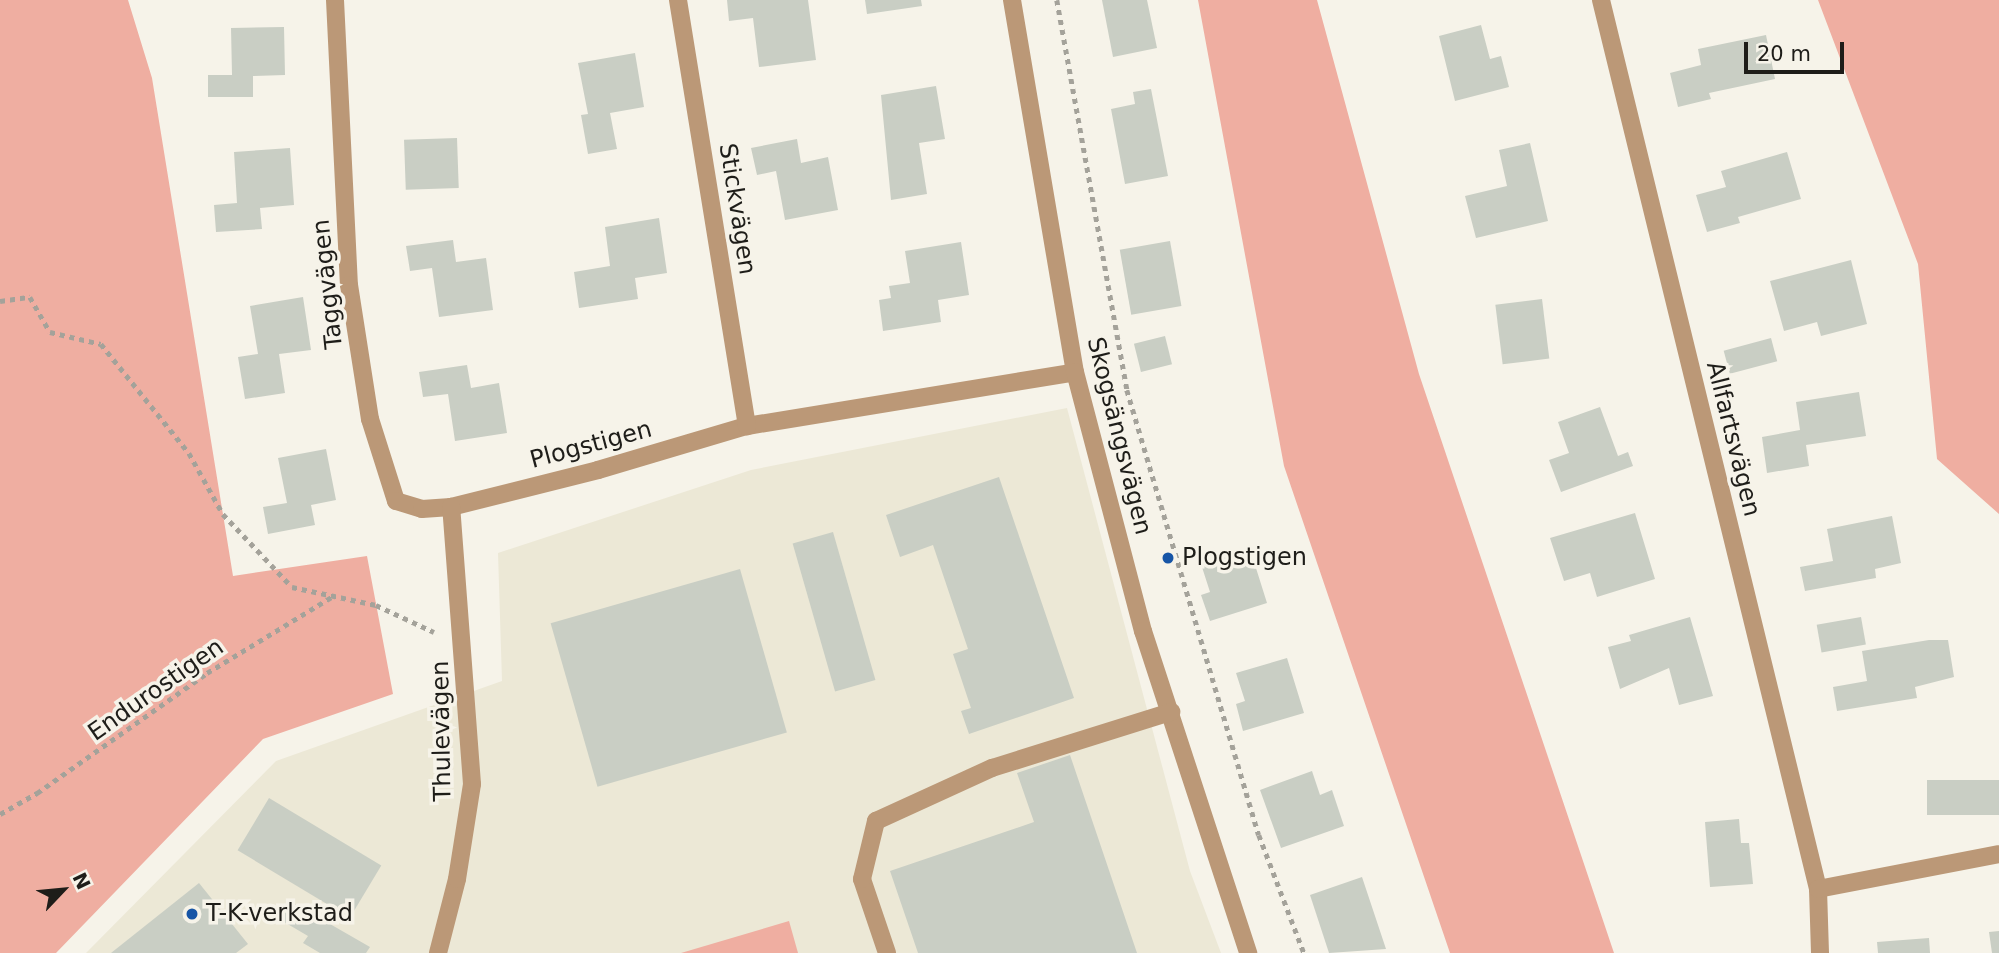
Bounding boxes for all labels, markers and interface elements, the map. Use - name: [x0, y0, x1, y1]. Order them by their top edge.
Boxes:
- scale bar: [1747, 28, 1847, 72]
- text: 20 m: [1757, 42, 1811, 66]
- street label: Stickvägen: [712, 141, 762, 277]
- street label: Taggvägen: [307, 218, 349, 350]
- street label: Skogsängsvägen: [1081, 334, 1157, 538]
- street label: Allfartsvägen: [1700, 358, 1766, 520]
- street label: Plogstigen: [527, 415, 655, 475]
- place label: Plogstigen: [1182, 544, 1307, 572]
- marker: Plogstigen: [1160, 550, 1176, 566]
- street label: Endurostigen: [83, 633, 229, 747]
- street label: Thulevägen: [426, 660, 458, 802]
- north arrow: [28, 855, 98, 925]
- text: N: [69, 869, 95, 893]
- place label: T-K-verkstad: [206, 900, 353, 928]
- marker: T-K-verkstad: [184, 906, 200, 922]

